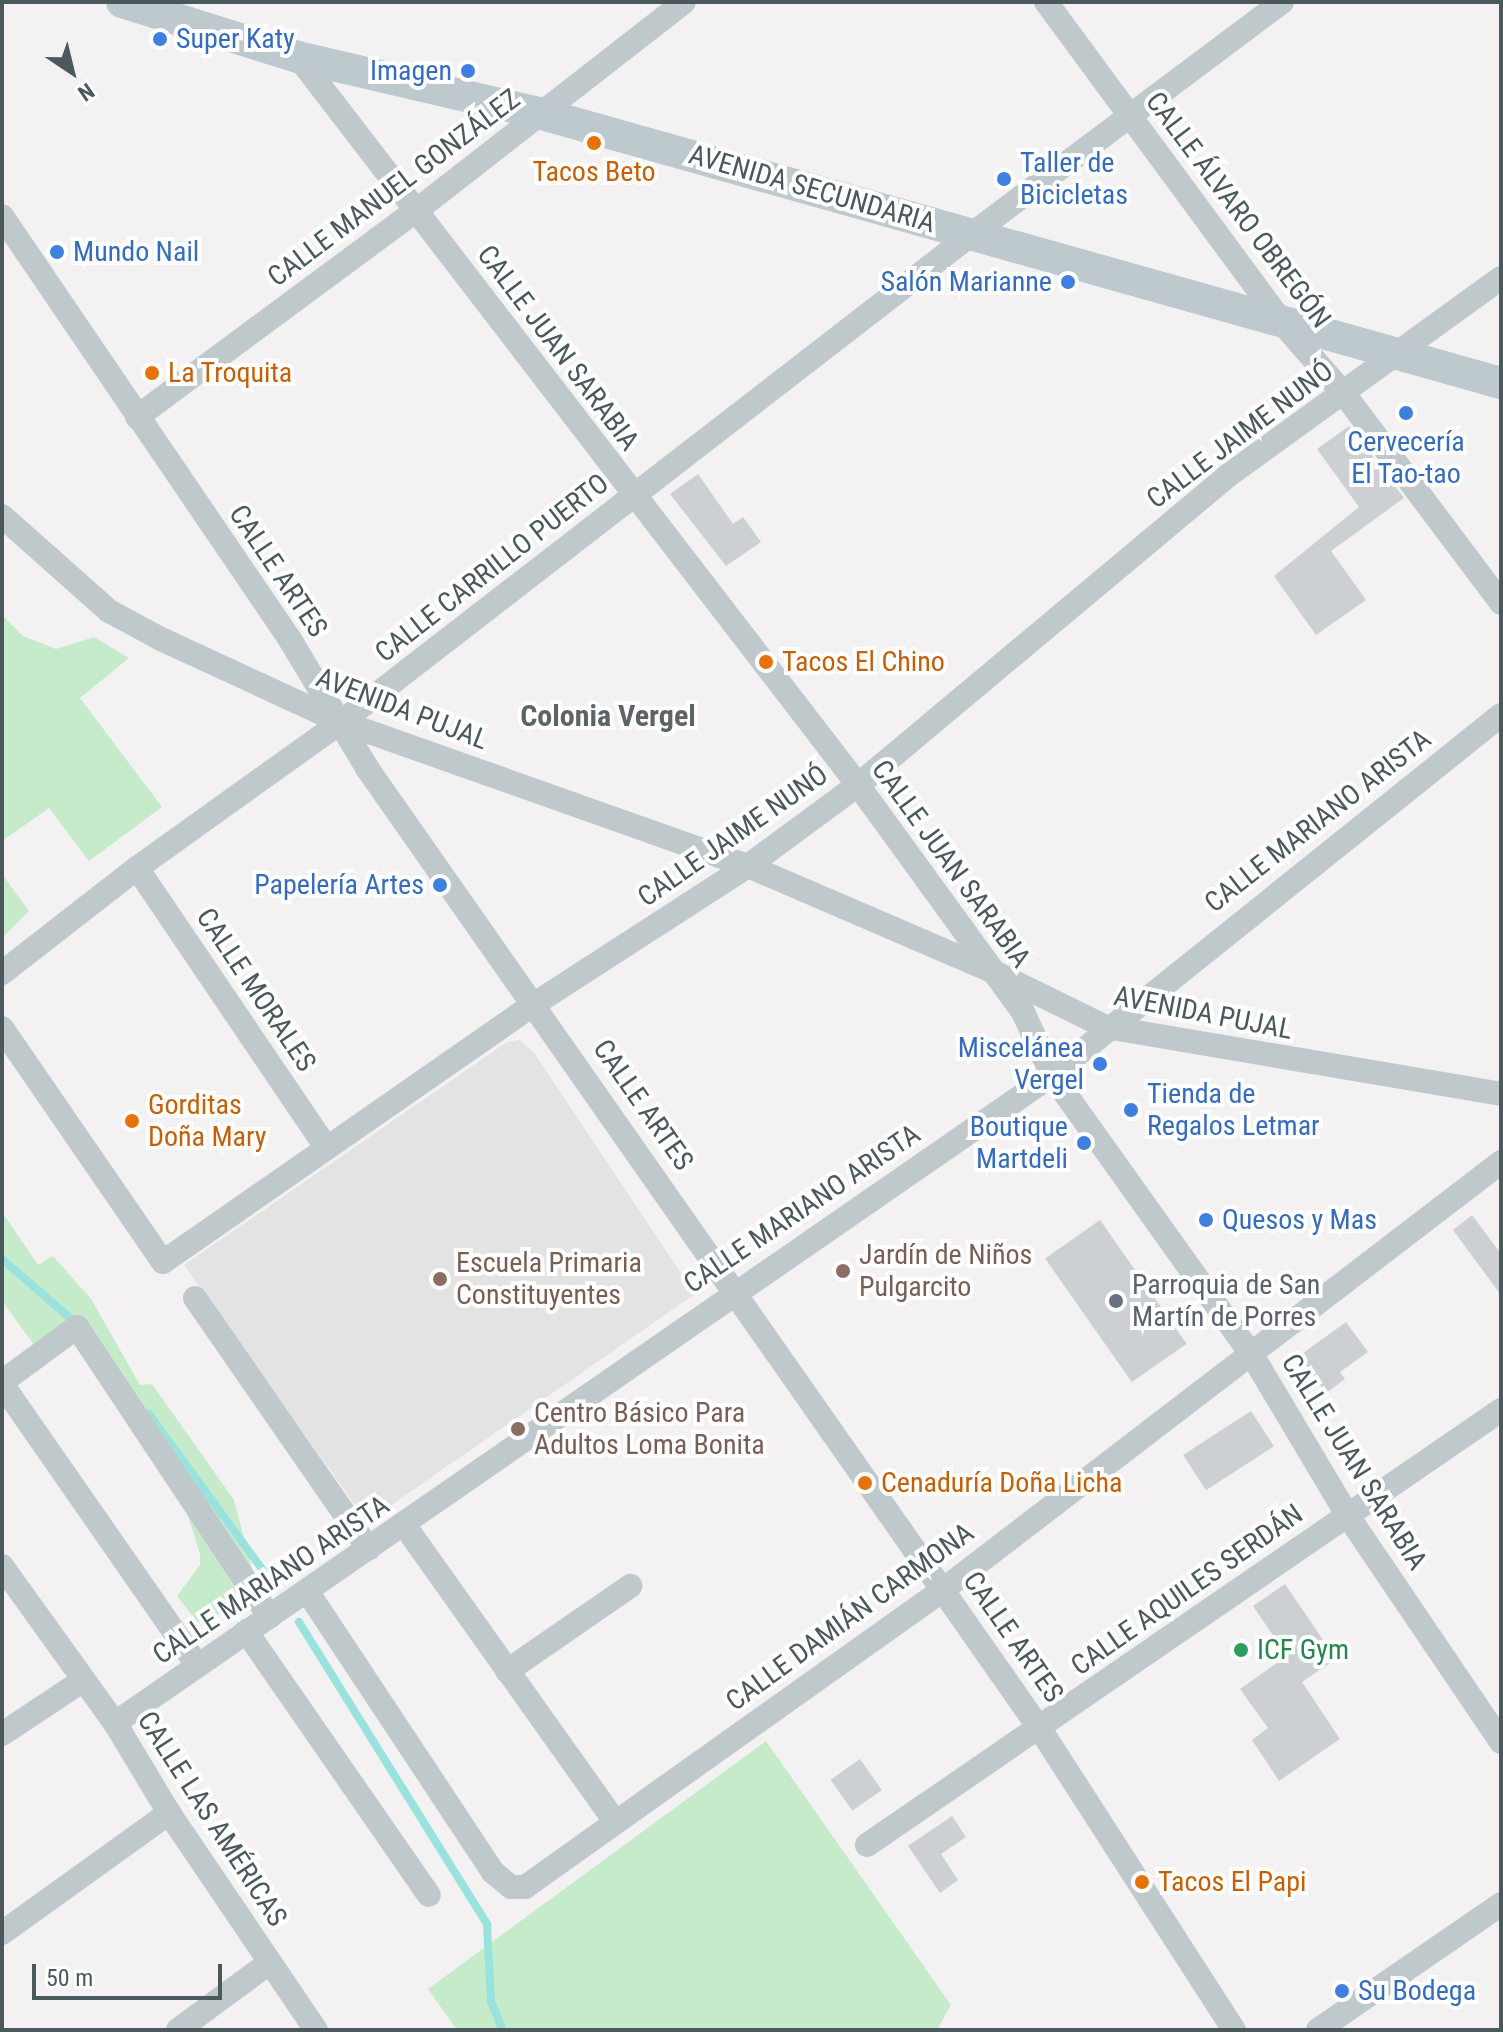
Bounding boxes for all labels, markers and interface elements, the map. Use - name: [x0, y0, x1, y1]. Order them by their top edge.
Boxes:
- place label: Super Katy: [176, 22, 295, 56]
- marker: Super Katy: [151, 30, 169, 48]
- north arrow: [32, 32, 112, 112]
- place label: Imagen: [370, 54, 452, 88]
- marker: Imagen: [459, 62, 477, 80]
- text: N: [73, 78, 99, 106]
- street label: CALLE MANUEL GONZÁLEZ: [261, 82, 527, 294]
- street label: CALLE ÁLVARO OBREGÓN: [1138, 85, 1338, 335]
- marker: Tacos Beto: [585, 134, 603, 152]
- street label: AVENIDA SECUNDARIA: [685, 138, 939, 240]
- place label: Taller de Bicicletas: [1020, 146, 1128, 212]
- place label: Tacos Beto: [532, 155, 656, 189]
- marker: Taller de Bicicletas: [995, 170, 1013, 188]
- place label: Mundo Nail: [73, 235, 199, 269]
- street label: CALLE JUAN SARABIA: [470, 239, 646, 457]
- marker: Mundo Nail: [48, 243, 66, 261]
- place label: Salón Marianne: [880, 265, 1052, 299]
- marker: Salón Marianne: [1059, 273, 1077, 291]
- street label: CALLE JAIME NUNÓ: [1140, 354, 1340, 516]
- place label: La Troquita: [168, 356, 293, 390]
- marker: La Troquita: [143, 364, 161, 382]
- marker: Cervecería El Tao-tao: [1397, 404, 1415, 422]
- place label: Cervecería El Tao-tao: [1347, 425, 1465, 491]
- street label: CALLE CARRILLO PUERTO: [369, 467, 615, 669]
- street label: CALLE ARTES: [222, 499, 334, 643]
- place label: Tacos El Chino: [782, 645, 945, 679]
- marker: Tacos El Chino: [757, 653, 775, 671]
- street label: AVENIDA PUJAL: [311, 661, 493, 757]
- district label: Colonia Vergel: [520, 698, 696, 734]
- street label: CALLE MARIANO ARISTA: [1198, 722, 1438, 920]
- street label: CALLE JUAN SARABIA: [864, 754, 1038, 974]
- street label: CALLE JAIME NUNÓ: [632, 758, 834, 914]
- place label: Papelería Artes: [254, 868, 424, 902]
- marker: Papelería Artes: [431, 876, 449, 894]
- street label: CALLE MORALES: [189, 902, 323, 1078]
- street label: AVENIDA PUJAL: [1111, 979, 1295, 1047]
- place label: Miscelánea Vergel: [958, 1031, 1084, 1097]
- street label: CALLE ARTES: [586, 1033, 700, 1177]
- marker: Miscelánea Vergel: [1091, 1055, 1109, 1073]
- place label: Tienda de Regalos Letmar: [1147, 1077, 1320, 1143]
- place label: Gorditas Doña Mary: [148, 1088, 266, 1154]
- marker: Tienda de Regalos Letmar: [1122, 1101, 1140, 1119]
- place label: Boutique Martdeli: [970, 1110, 1068, 1176]
- marker: Gorditas Doña Mary: [123, 1112, 141, 1130]
- street label: CALLE MARIANO ARISTA: [678, 1117, 926, 1301]
- marker: Boutique Martdeli: [1075, 1134, 1093, 1152]
- place label: Quesos y Mas: [1222, 1203, 1377, 1237]
- marker: Quesos y Mas: [1197, 1211, 1215, 1229]
- place label: Jardín de Niños Pulgarcito: [859, 1238, 1032, 1304]
- place label: Escuela Primaria Constituyentes: [456, 1246, 642, 1312]
- marker: Jardín de Niños Pulgarcito: [834, 1262, 852, 1280]
- place label: Parroquia de San Martín de Porres: [1132, 1268, 1320, 1334]
- marker: Escuela Primaria Constituyentes: [431, 1270, 449, 1288]
- marker: Parroquia de San Martín de Porres: [1107, 1292, 1125, 1310]
- street label: CALLE JUAN SARABIA: [1274, 1348, 1434, 1576]
- place label: Centro Básico Para Adultos Loma Bonita: [534, 1396, 765, 1462]
- marker: Centro Básico Para Adultos Loma Bonita: [509, 1420, 527, 1438]
- place label: Cenaduría Doña Licha: [881, 1466, 1122, 1500]
- marker: Cenaduría Doña Licha: [856, 1474, 874, 1492]
- street label: CALLE MARIANO ARISTA: [147, 1488, 395, 1672]
- street label: CALLE AQUILES SERDÁN: [1065, 1497, 1309, 1683]
- street label: CALLE DAMIÁN CARMONA: [720, 1516, 980, 1718]
- street label: CALLE ARTES: [956, 1565, 1070, 1709]
- place label: ICF Gym: [1257, 1633, 1349, 1667]
- marker: ICF Gym: [1232, 1641, 1250, 1659]
- street label: CALLE LAS AMÉRICAS: [130, 1705, 294, 1933]
- place label: Tacos El Papi: [1158, 1865, 1306, 1899]
- marker: Tacos El Papi: [1133, 1873, 1151, 1891]
- scale bar: [36, 1948, 226, 1998]
- text: 50 m: [46, 1964, 93, 1992]
- place label: Su Bodega: [1358, 1974, 1476, 2008]
- marker: Su Bodega: [1333, 1982, 1351, 2000]

